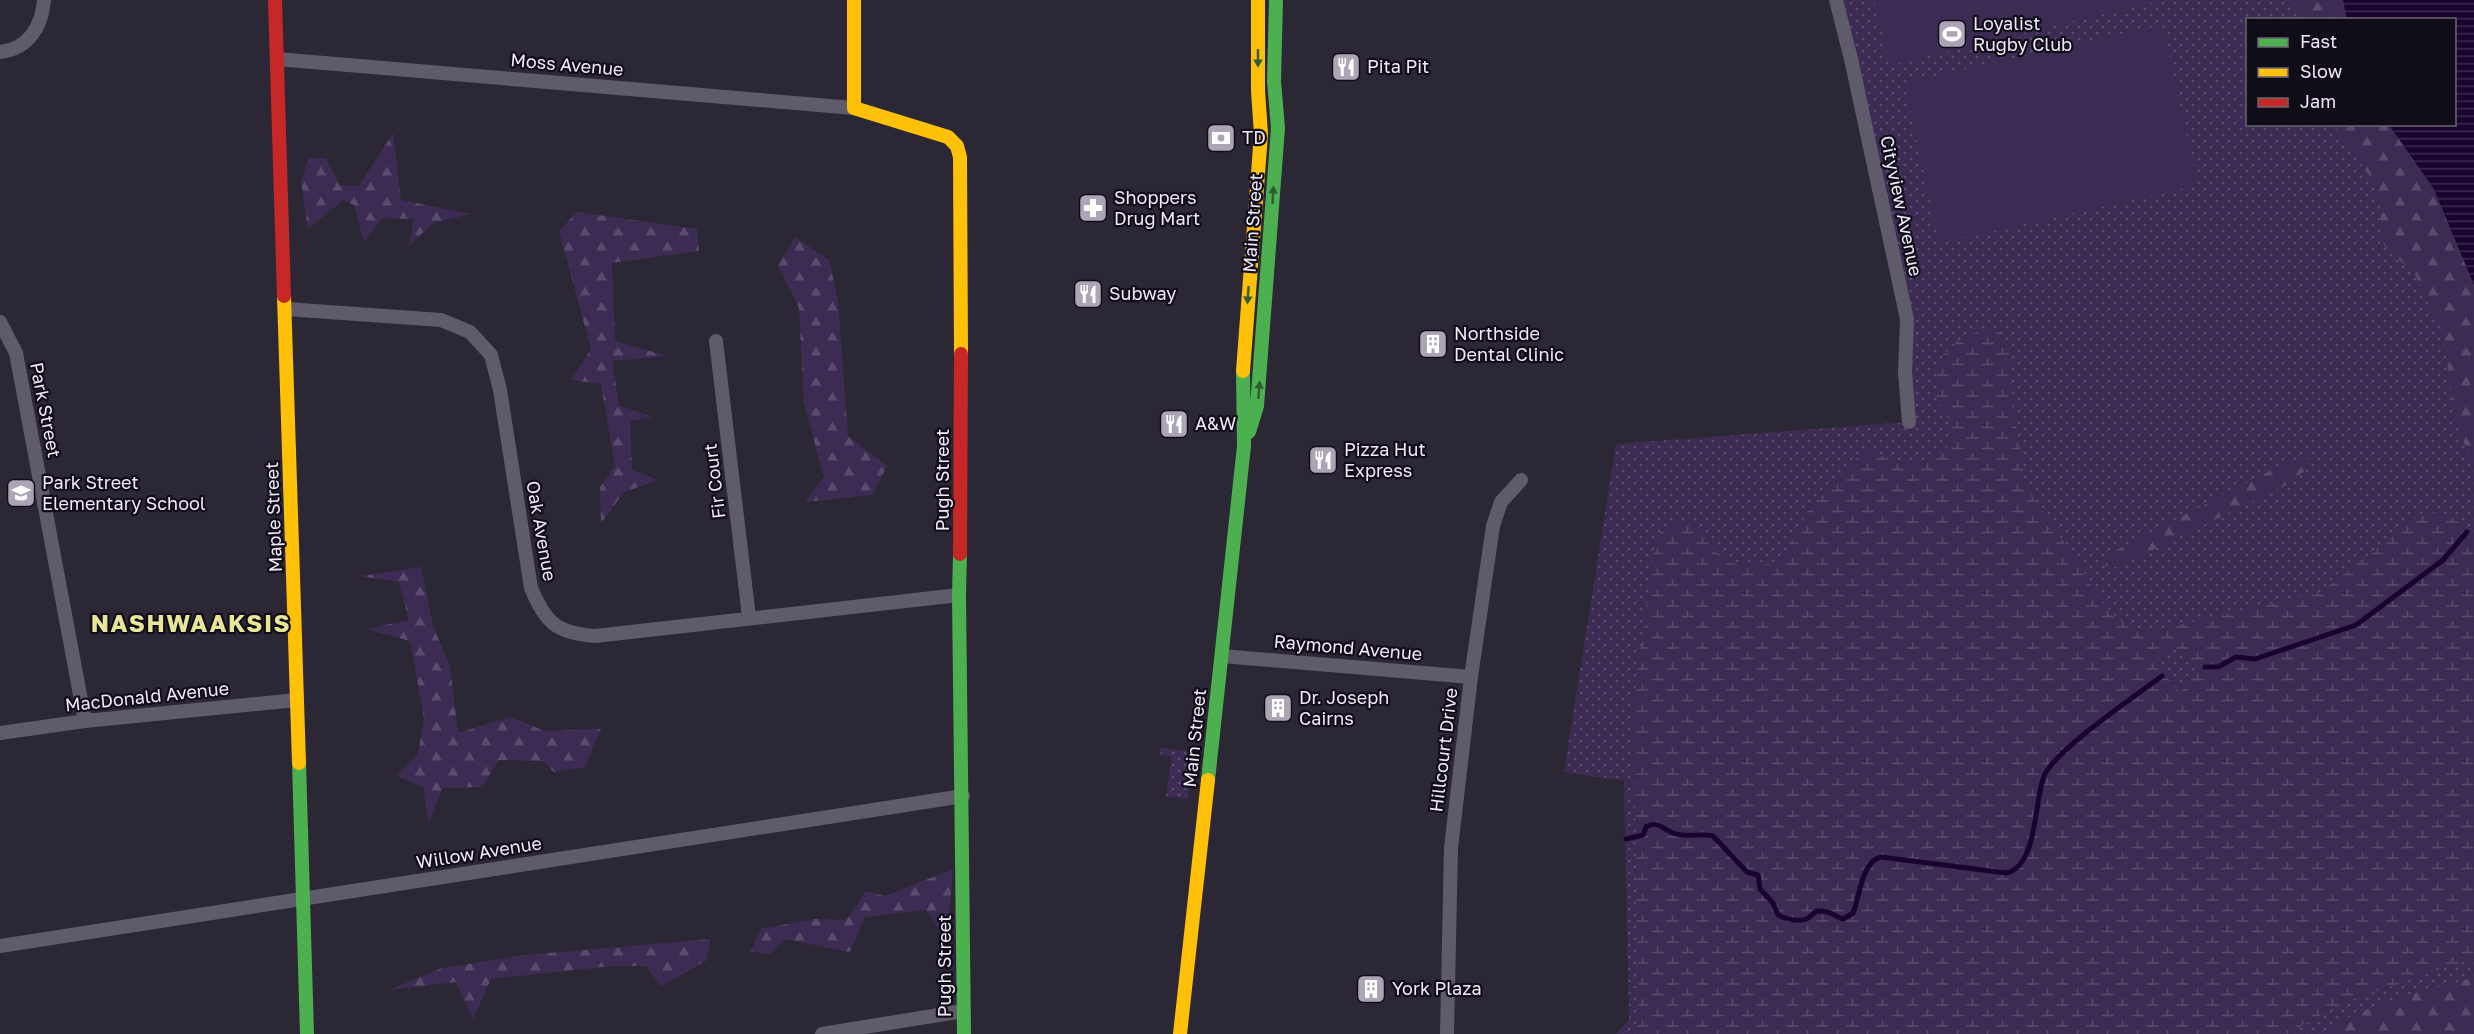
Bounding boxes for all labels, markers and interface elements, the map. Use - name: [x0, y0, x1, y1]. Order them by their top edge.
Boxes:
- place label: Loyalist Rugby Club: [1973, 12, 2072, 55]
- sports icon: Loyalist Rugby Club: [1936, 18, 1968, 50]
- legend: [2246, 18, 2456, 126]
- text: Fast: [2300, 30, 2337, 52]
- street label: Moss Avenue: [510, 48, 625, 80]
- one-way arrow: [1253, 49, 1263, 68]
- restaurant icon: Pita Pit: [1330, 51, 1362, 83]
- place label: Pita Pit: [1367, 55, 1429, 77]
- text: Slow: [2300, 60, 2343, 82]
- text: Jam: [2300, 90, 2336, 112]
- bank icon: TD: [1205, 122, 1237, 154]
- place label: TD: [1242, 126, 1266, 148]
- street label: Cityview Avenue: [1876, 134, 1928, 278]
- street label: Main Street: [1238, 173, 1266, 273]
- place label: Shoppers Drug Mart: [1114, 186, 1200, 229]
- one-way arrow: [1269, 186, 1278, 205]
- pharmacy icon: Shoppers Drug Mart: [1077, 192, 1109, 224]
- restaurant icon: Subway: [1072, 278, 1104, 310]
- place label: Subway: [1109, 282, 1176, 304]
- one-way arrow: [1243, 285, 1252, 304]
- place label: Northside Dental Clinic: [1454, 322, 1564, 365]
- building icon: Northside Dental Clinic: [1417, 328, 1449, 360]
- street label: Park Street: [26, 360, 66, 459]
- one-way arrow: [1254, 380, 1263, 399]
- restaurant icon: A&W: [1158, 408, 1190, 440]
- place label: A&W: [1195, 412, 1236, 434]
- street label: Pugh Street: [931, 429, 953, 531]
- place label: Pizza Hut Express: [1344, 438, 1426, 481]
- street label: Fir Court: [698, 442, 730, 520]
- restaurant icon: Pizza Hut Express: [1307, 444, 1339, 476]
- street label: Maple Street: [260, 461, 286, 573]
- place label: Park Street Elementary School: [42, 471, 206, 514]
- school or university icon: Park Street Elementary School: [5, 477, 37, 509]
- street label: Oak Avenue: [522, 479, 562, 583]
- district label: NASHWAAKSIS: [91, 608, 291, 637]
- street label: Raymond Avenue: [1273, 630, 1423, 664]
- street label: MacDonald Avenue: [64, 676, 230, 716]
- place label: Dr. Joseph Cairns: [1299, 686, 1389, 729]
- street label: Hillcourt Drive: [1424, 686, 1462, 813]
- street label: Main Street: [1178, 687, 1210, 788]
- building icon: Dr. Joseph Cairns: [1262, 692, 1294, 724]
- street label: Willow Avenue: [415, 831, 543, 873]
- street label: Pugh Street: [933, 915, 955, 1017]
- building icon: York Plaza: [1355, 973, 1387, 1005]
- place label: York Plaza: [1392, 977, 1482, 999]

